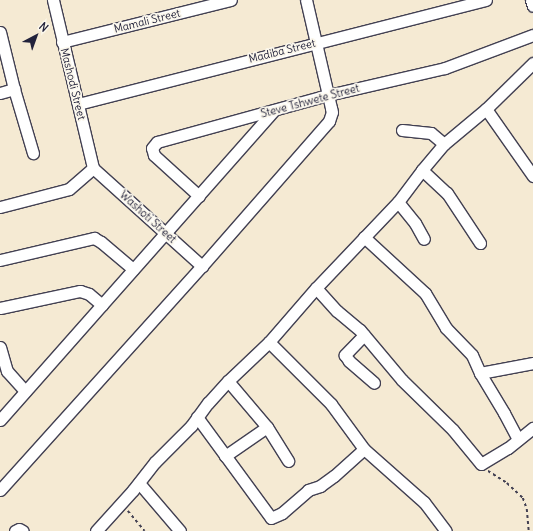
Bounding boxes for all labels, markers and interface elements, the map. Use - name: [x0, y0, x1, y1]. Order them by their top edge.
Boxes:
- street label: Mamali Street: [112, 6, 182, 36]
- north arrow: [16, 16, 56, 56]
- text: N: [36, 19, 51, 35]
- street label: Madiba Street: [247, 36, 317, 66]
- street label: Mashodi Street: [58, 47, 88, 121]
- street label: Steve Tshwete Street: [259, 81, 361, 121]
- street label: Washoti Street: [117, 188, 179, 246]

